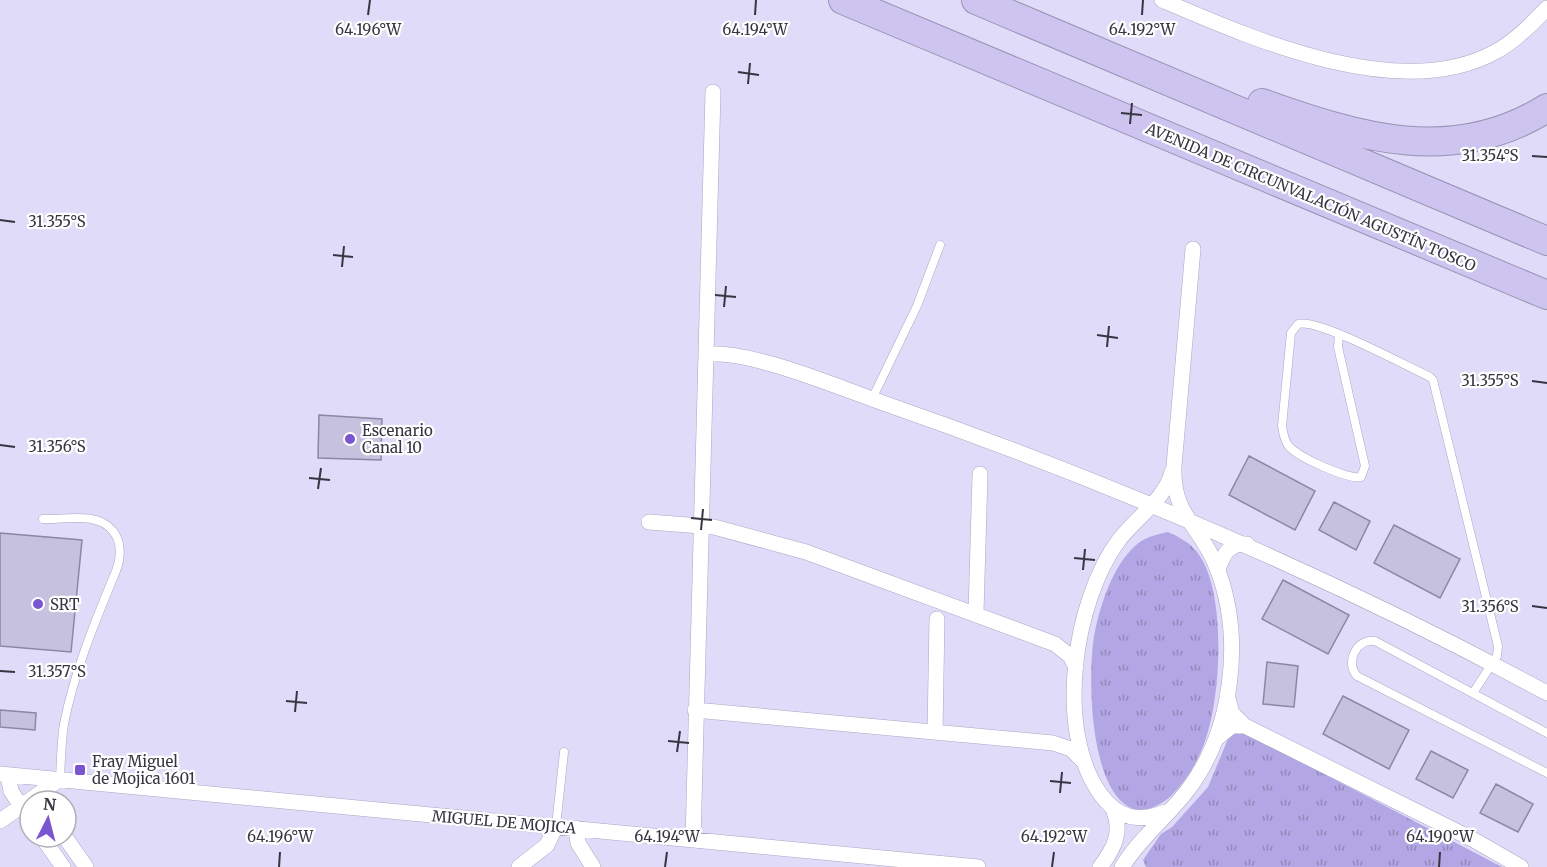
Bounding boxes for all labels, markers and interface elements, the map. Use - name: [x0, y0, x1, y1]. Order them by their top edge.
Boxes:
- text: 64.196°W: [335, 20, 402, 39]
- text: 64.194°W: [722, 20, 789, 39]
- text: 64.192°W: [1109, 20, 1176, 39]
- street label: AVENIDA DE CIRCUNVALACIÓN AGUSTÍN TOSCO: [1142, 117, 1479, 275]
- text: 31.354°S: [1461, 146, 1519, 165]
- text: 31.355°S: [28, 212, 86, 231]
- text: 31.355°S: [1461, 371, 1519, 390]
- place label: Escenario Canal 10: [362, 421, 433, 457]
- marker: Escenario Canal 10: [343, 432, 357, 446]
- text: 31.356°S: [28, 437, 86, 456]
- place label: SRT: [50, 595, 80, 614]
- marker: SRT: [31, 597, 45, 611]
- text: 31.356°S: [1461, 597, 1519, 616]
- text: 31.357°S: [28, 662, 86, 681]
- place label: Fray Miguel de Mojica 1601: [92, 752, 196, 788]
- marker: Fray Miguel de Mojica 1601: [73, 763, 87, 777]
- north arrow: [18, 789, 78, 849]
- text: N: [42, 793, 57, 815]
- street label: MIGUEL DE MOJICA: [431, 806, 577, 838]
- text: 64.196°W: [247, 827, 314, 846]
- text: 64.194°W: [634, 827, 701, 846]
- text: 64.192°W: [1021, 827, 1088, 846]
- text: 64.190°W: [1406, 827, 1475, 846]

